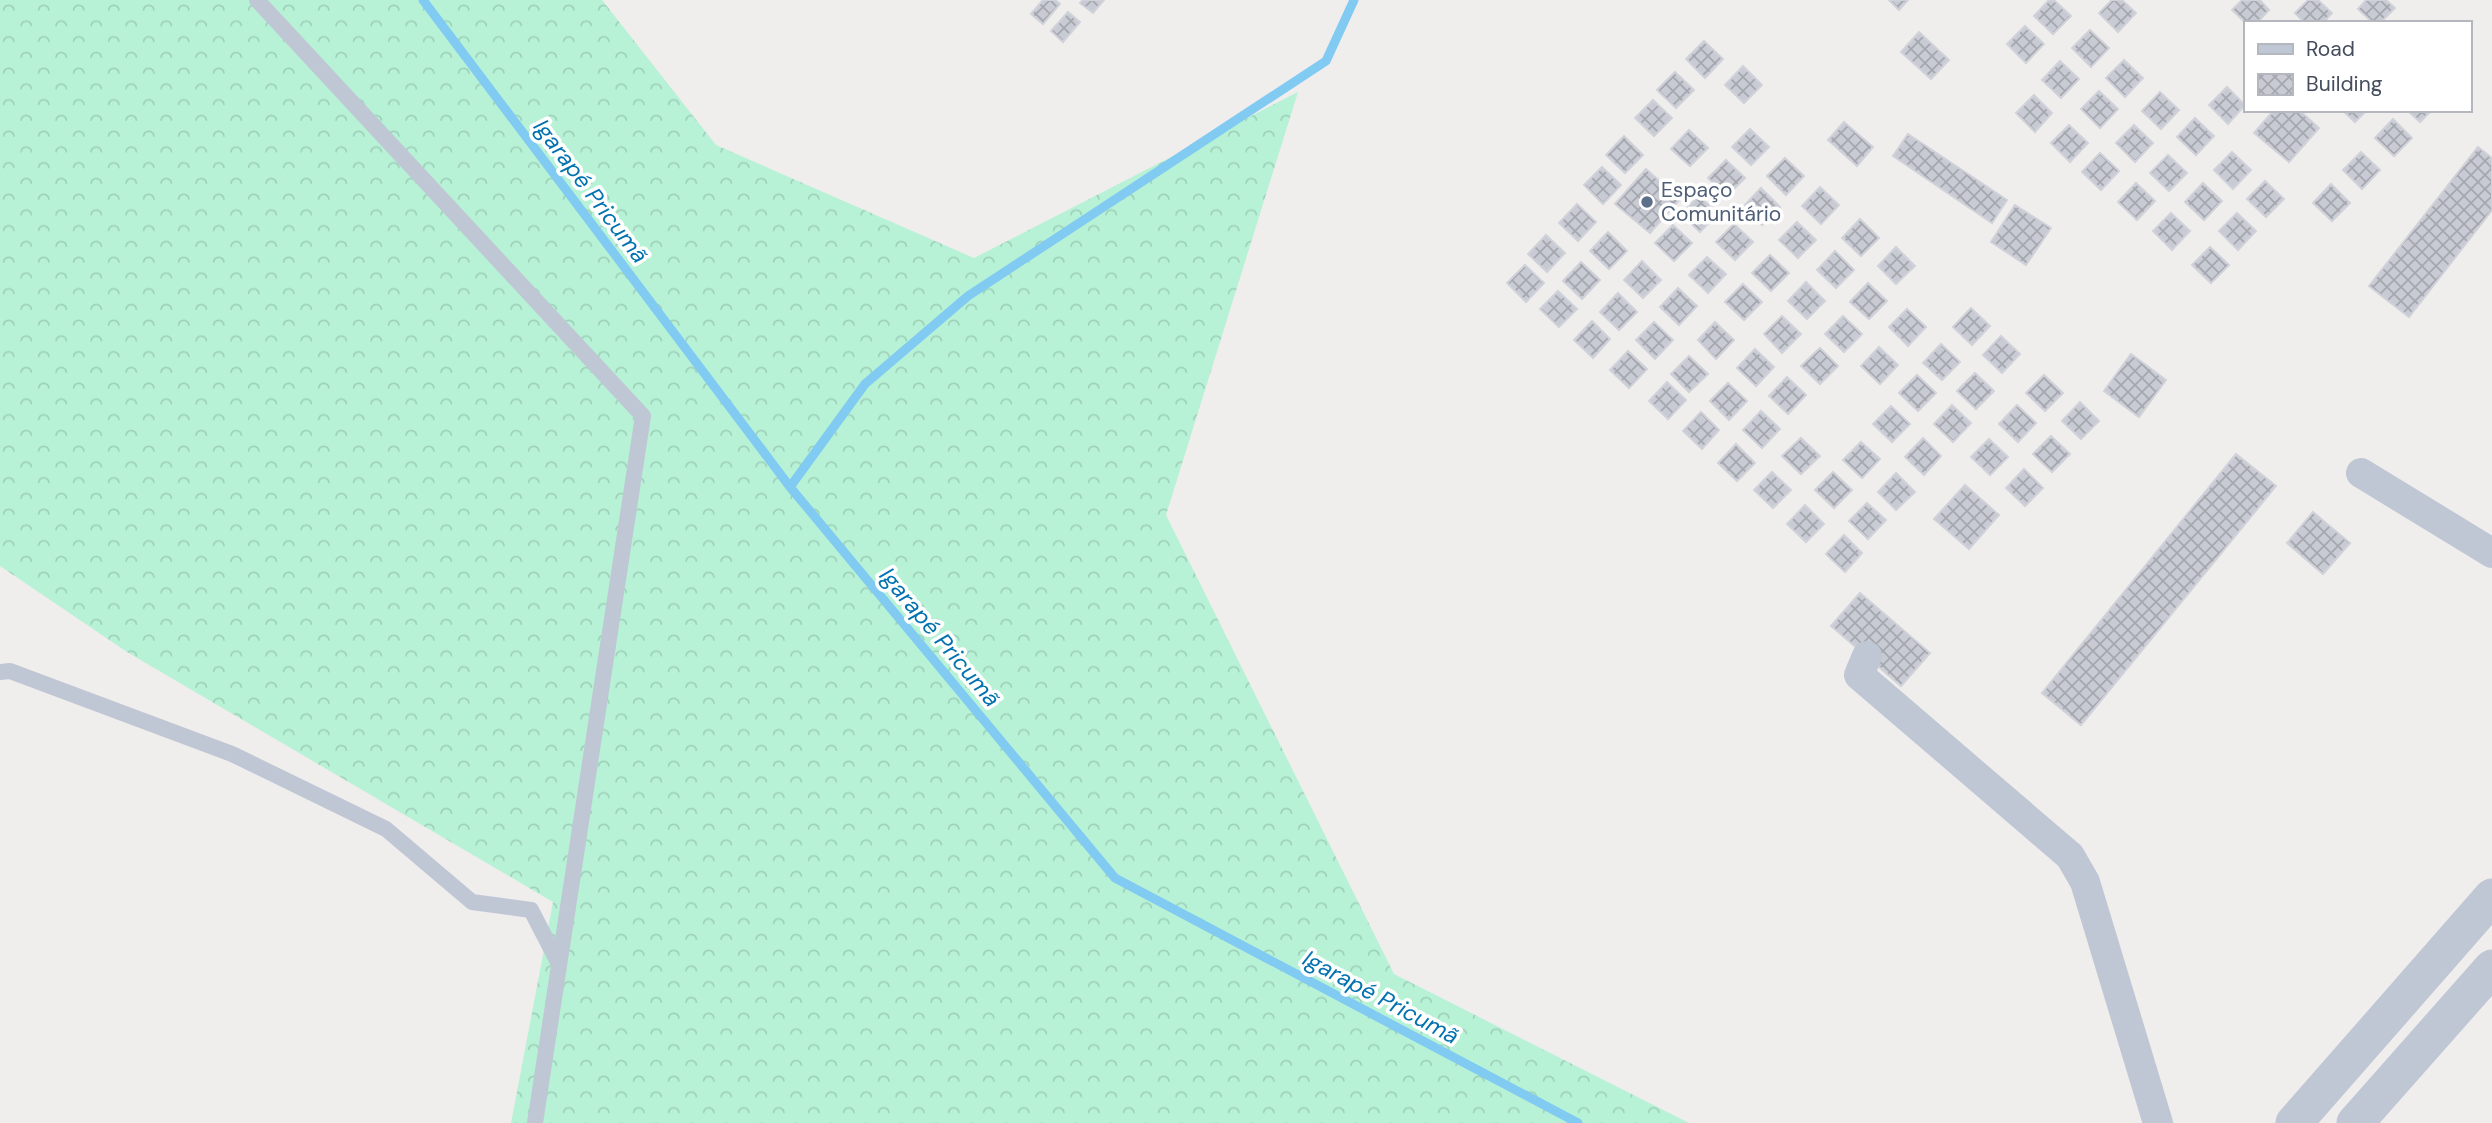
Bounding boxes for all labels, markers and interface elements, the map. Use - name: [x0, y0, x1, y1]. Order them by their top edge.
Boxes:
- legend: [2244, 21, 2471, 112]
- text: Road: [2306, 35, 2355, 63]
- text: Building: [2306, 70, 2383, 98]
- water label: Igarapé Pricumã: [527, 113, 655, 269]
- place label: Espaço Comunitário: [1661, 176, 1781, 228]
- marker: Espaço Comunitário: [1639, 194, 1655, 210]
- water label: Igarapé Pricumã: [873, 561, 1007, 713]
- water label: Igarapé Pricumã: [1298, 943, 1464, 1051]

